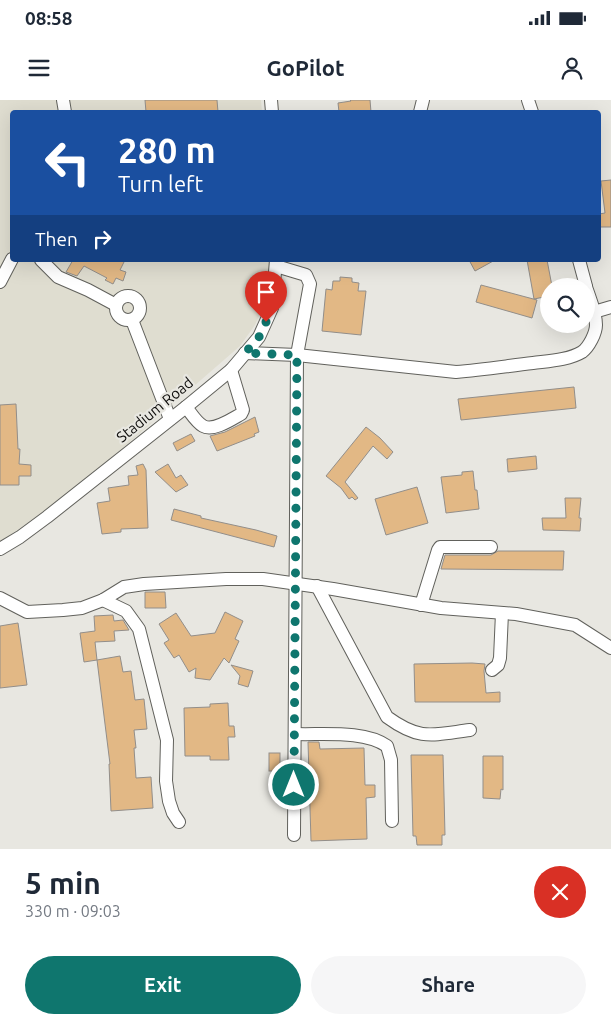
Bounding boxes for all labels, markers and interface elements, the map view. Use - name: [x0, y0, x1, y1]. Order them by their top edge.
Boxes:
- text: 08:58: [25, 7, 73, 29]
- icon: menu: [25, 54, 53, 82]
- icon: person: [558, 54, 586, 82]
- text: GoPilot: [267, 55, 344, 80]
- icon: left: [35, 130, 100, 195]
- text: 280 m: [118, 130, 216, 170]
- text: Turn left: [118, 171, 203, 196]
- icon: right: [88, 225, 116, 253]
- text: Then: [35, 228, 78, 250]
- pin: [245, 271, 287, 322]
- icon: arrive: [252, 278, 280, 306]
- map controls: [540, 278, 595, 333]
- button: search: [540, 278, 595, 333]
- street label: Stadium Road: [113, 374, 196, 446]
- position arrow: [267, 758, 319, 810]
- text: 5 min: [25, 866, 101, 900]
- button: close: [534, 866, 586, 918]
- text: 330 m · 09:03: [25, 902, 121, 920]
- button: Exit: [25, 956, 301, 1014]
- button: Share: [311, 956, 586, 1014]

